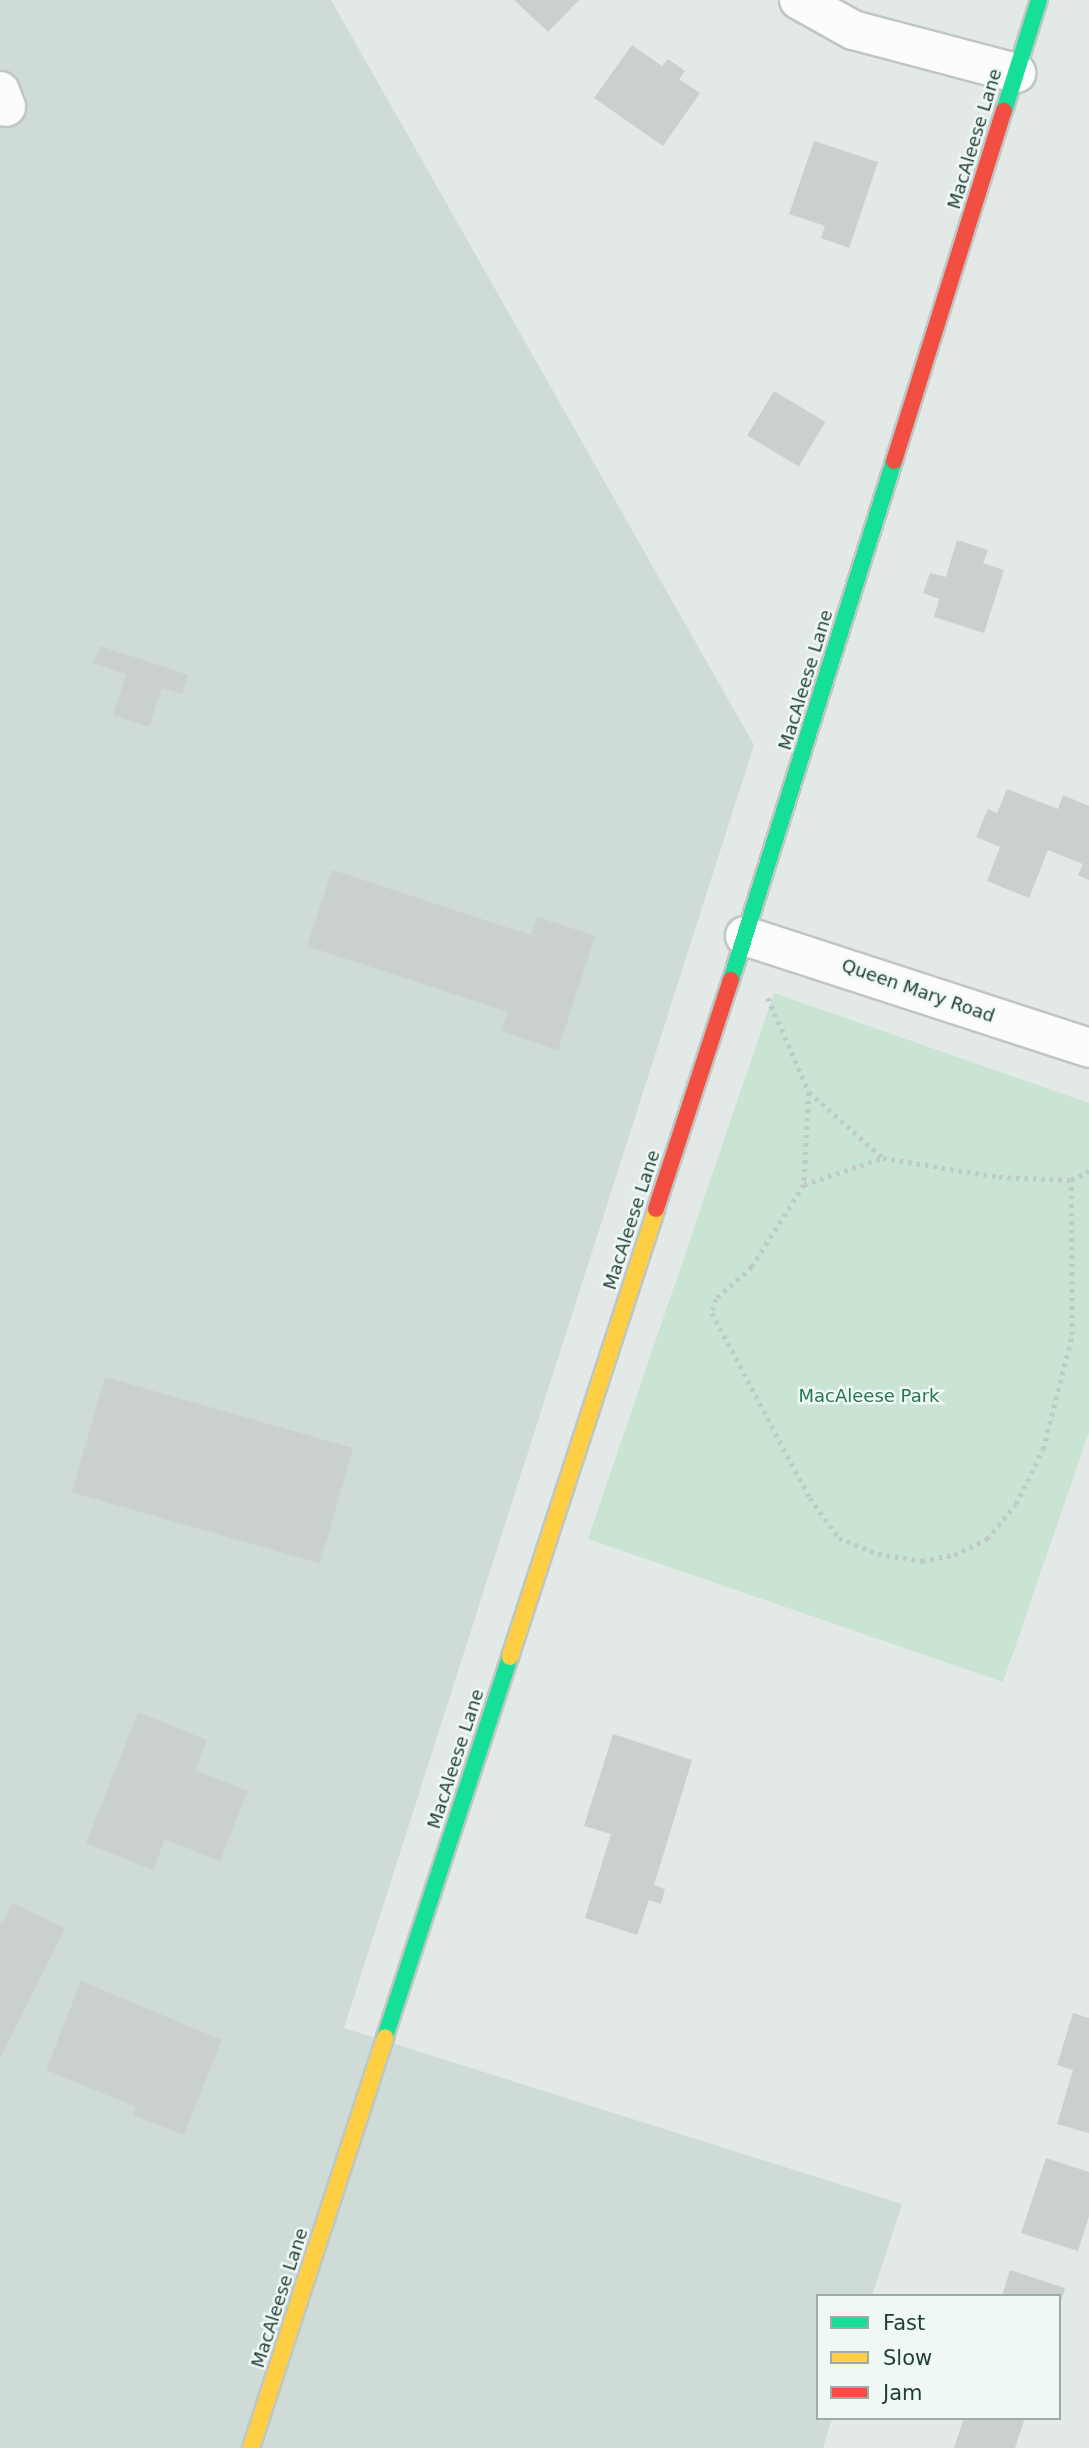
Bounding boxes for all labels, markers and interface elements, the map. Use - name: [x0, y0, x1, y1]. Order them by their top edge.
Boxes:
- street label: MacAleese Lane: [943, 66, 1007, 212]
- street label: MacAleese Lane: [774, 607, 838, 753]
- street label: Queen Mary Road: [839, 955, 997, 1027]
- street label: MacAleese Lane: [599, 1147, 665, 1293]
- park label: MacAleese Park: [799, 1385, 939, 1407]
- street label: MacAleese Lane: [423, 1686, 489, 1832]
- street label: MacAleese Lane: [247, 2225, 313, 2371]
- legend: [816, 2294, 1061, 2420]
- text: Fast: [883, 2311, 925, 2335]
- text: Slow: [883, 2346, 932, 2370]
- text: Jam: [883, 2381, 923, 2405]

